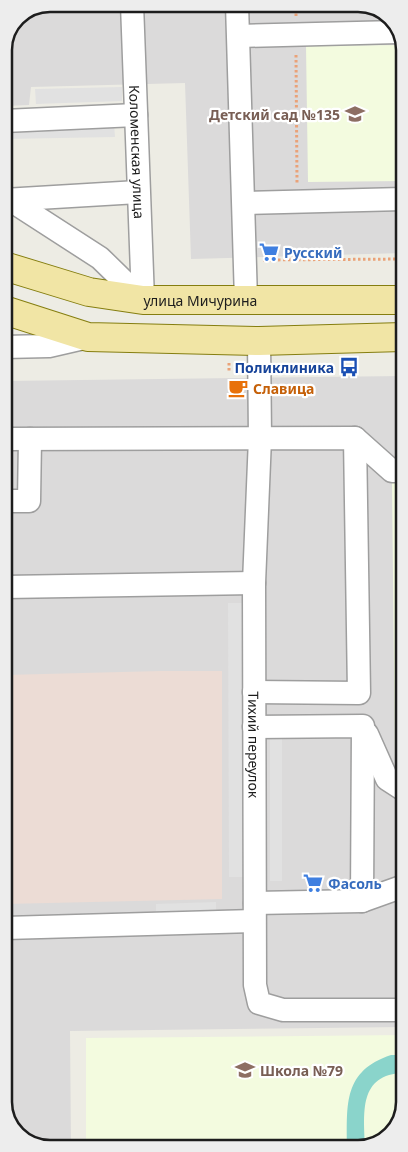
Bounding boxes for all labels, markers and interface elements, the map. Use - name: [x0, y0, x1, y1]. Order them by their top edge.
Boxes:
- street label: Коломенская улица: [126, 85, 149, 219]
- school or university icon: Детский сад №135: [344, 103, 366, 125]
- place label: Детский сад №135: [209, 105, 340, 124]
- supermarket icon: Русский: [258, 241, 280, 263]
- place label: Русский: [284, 243, 342, 262]
- street label: улица Мичурина: [144, 291, 257, 310]
- bus stop icon: Поликлиника: [338, 356, 360, 378]
- place label: Поликлиника: [234, 358, 334, 377]
- cafe icon: Славица: [227, 377, 249, 399]
- place label: Славица: [253, 379, 314, 398]
- street label: Тихий переулок: [245, 691, 264, 799]
- supermarket icon: Фасоль: [302, 872, 324, 894]
- place label: Фасоль: [328, 874, 382, 893]
- school or university icon: Школа №79: [234, 1059, 256, 1081]
- place label: Школа №79: [260, 1061, 343, 1080]

